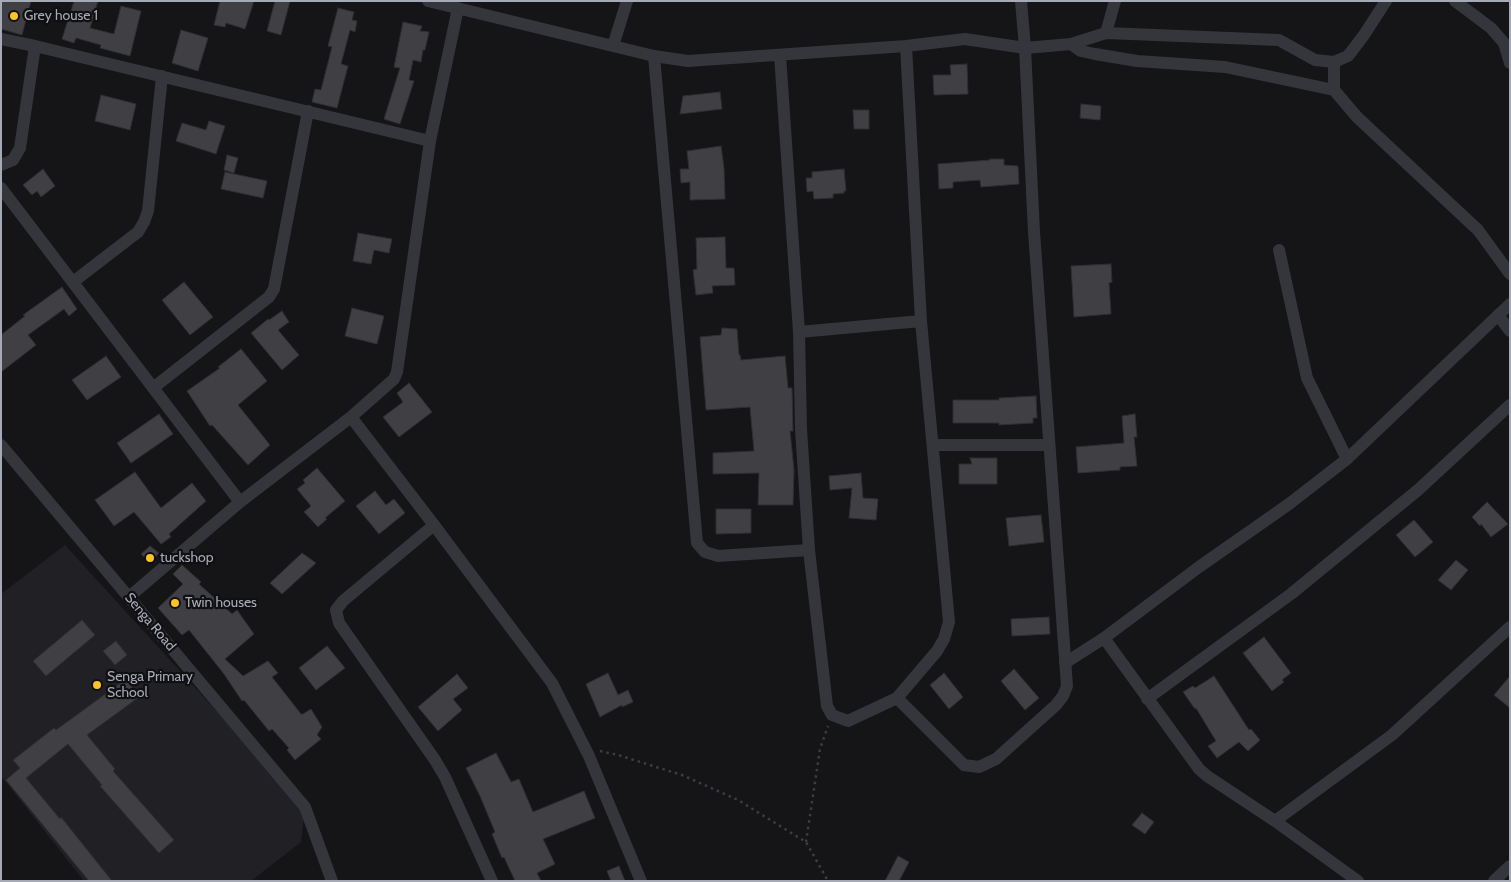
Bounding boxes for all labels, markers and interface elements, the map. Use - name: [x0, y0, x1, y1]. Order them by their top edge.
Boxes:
- place label: Grey house 1: [24, 8, 98, 24]
- marker: Grey house 1: [8, 10, 20, 22]
- place label: tuckshop: [160, 550, 214, 566]
- marker: tuckshop: [144, 552, 156, 564]
- street label: Senga Road: [121, 590, 179, 654]
- place label: Twin houses: [185, 595, 257, 611]
- marker: Twin houses: [169, 597, 181, 609]
- place label: Senga Primary School: [107, 669, 193, 702]
- marker: Senga Primary School: [91, 679, 103, 691]

